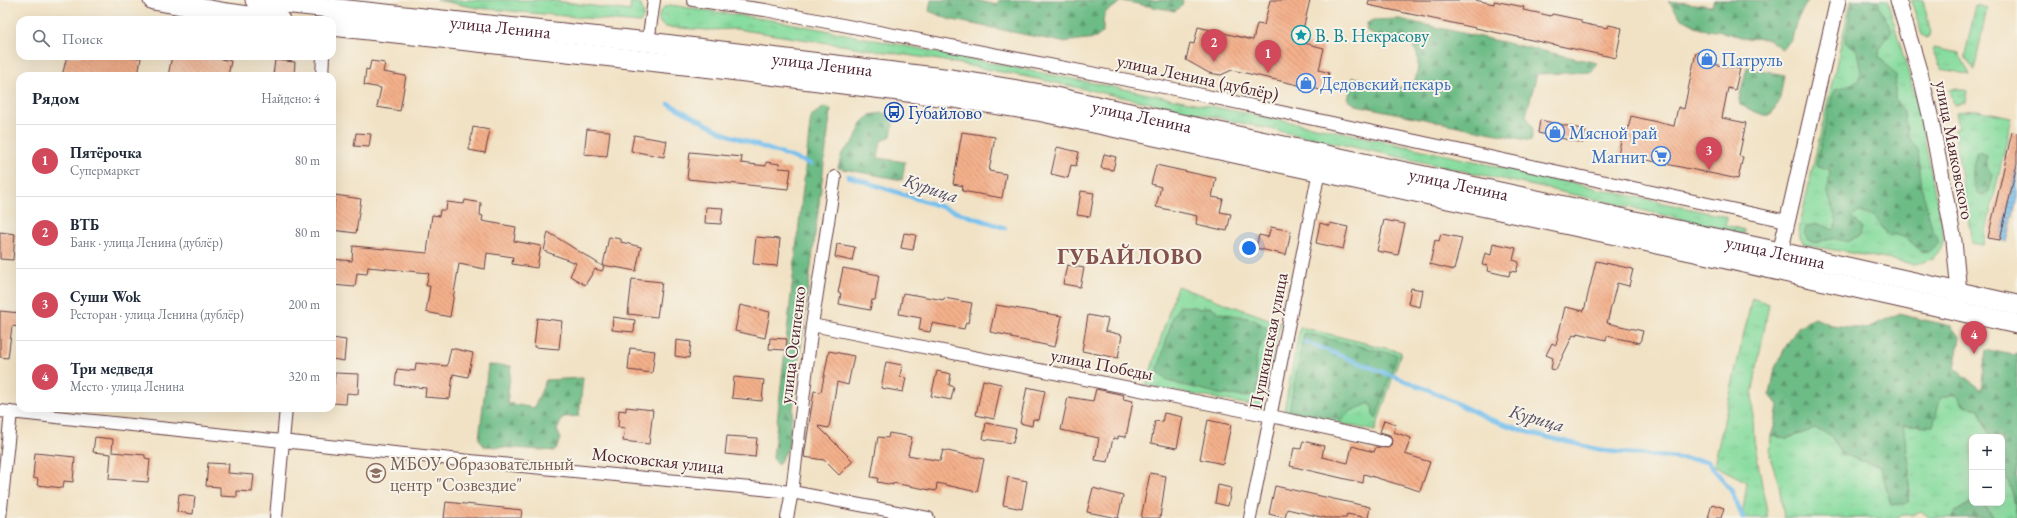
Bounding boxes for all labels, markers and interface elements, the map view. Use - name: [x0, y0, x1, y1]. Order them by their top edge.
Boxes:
- street label: улица Ленина: [449, 9, 553, 43]
- search box: [16, 16, 336, 60]
- place icon: В. В. Некрасову: [1290, 24, 1312, 46]
- place label: В. В. Некрасову: [1315, 24, 1429, 47]
- icon: search: [30, 27, 52, 49]
- text: Поиск: [62, 29, 103, 48]
- pin: 2: [1201, 29, 1227, 62]
- pin: 1: [1255, 40, 1281, 73]
- street label: улица Ленина: [771, 46, 875, 81]
- shop icon: Патруль: [1696, 48, 1718, 70]
- place label: Патруль: [1721, 48, 1783, 71]
- street label: улица Ленина (дублёр): [1115, 49, 1281, 105]
- shop icon: Дедовский пекарь: [1295, 72, 1317, 94]
- place label: Дедовский пекарь: [1320, 72, 1451, 95]
- street label: улица Маяковского: [1930, 79, 1980, 221]
- text: Рядом: [32, 87, 80, 109]
- text: Найдено: 4: [261, 90, 320, 107]
- street label: улица Ленина: [1090, 94, 1195, 138]
- bus stop icon: Губайлово: [883, 101, 905, 123]
- place label: Губайлово: [908, 101, 982, 124]
- shop icon: Мясной рай: [1544, 121, 1566, 143]
- place label: Мясной рай: [1569, 121, 1658, 144]
- pin: 3: [1696, 137, 1722, 170]
- text: Пятёрочка: [70, 143, 142, 162]
- place label: Магнит: [1591, 145, 1648, 168]
- supermarket icon: Магнит: [1650, 145, 1672, 167]
- text: 1: [42, 152, 48, 169]
- text: 80 m: [295, 152, 320, 169]
- text: Супермаркет: [70, 162, 140, 179]
- street label: улица Ленина: [1407, 162, 1511, 205]
- water label: Курица: [899, 167, 962, 209]
- text: ВТБ: [70, 215, 99, 234]
- text: 2: [42, 224, 48, 241]
- text: 80 m: [295, 224, 320, 241]
- street label: улица Ленина: [1724, 229, 1828, 273]
- text: Банк · улица Ленина (дублёр): [70, 234, 223, 251]
- your location: [1239, 238, 1259, 258]
- district label: ГУБАЙЛОВО: [1057, 242, 1203, 271]
- street label: Пушкинская улица: [1243, 270, 1293, 411]
- street label: улица Осипенко: [773, 285, 811, 405]
- text: Суши Wok: [70, 287, 141, 306]
- text: 3: [42, 296, 48, 313]
- text: 200 m: [289, 296, 320, 313]
- text: Ресторан · улица Ленина (дублёр): [70, 306, 244, 323]
- pin: 4: [1961, 321, 1987, 354]
- street label: улица Победы: [1049, 343, 1155, 385]
- text: Три медведя: [70, 359, 153, 378]
- text: 4: [42, 368, 48, 385]
- text: 320 m: [289, 368, 320, 385]
- text: Место · улица Ленина: [70, 378, 184, 395]
- water label: Курица: [1505, 398, 1568, 438]
- map controls: [1969, 434, 2005, 506]
- button: +: [1969, 434, 2005, 470]
- street label: Московская улица: [591, 442, 726, 478]
- place label: МБОУ Образовательный центр "Созвездие": [390, 452, 575, 496]
- school or university icon: МБОУ Образовательный центр "Созвездие": [365, 462, 387, 484]
- button: −: [1969, 470, 2005, 506]

